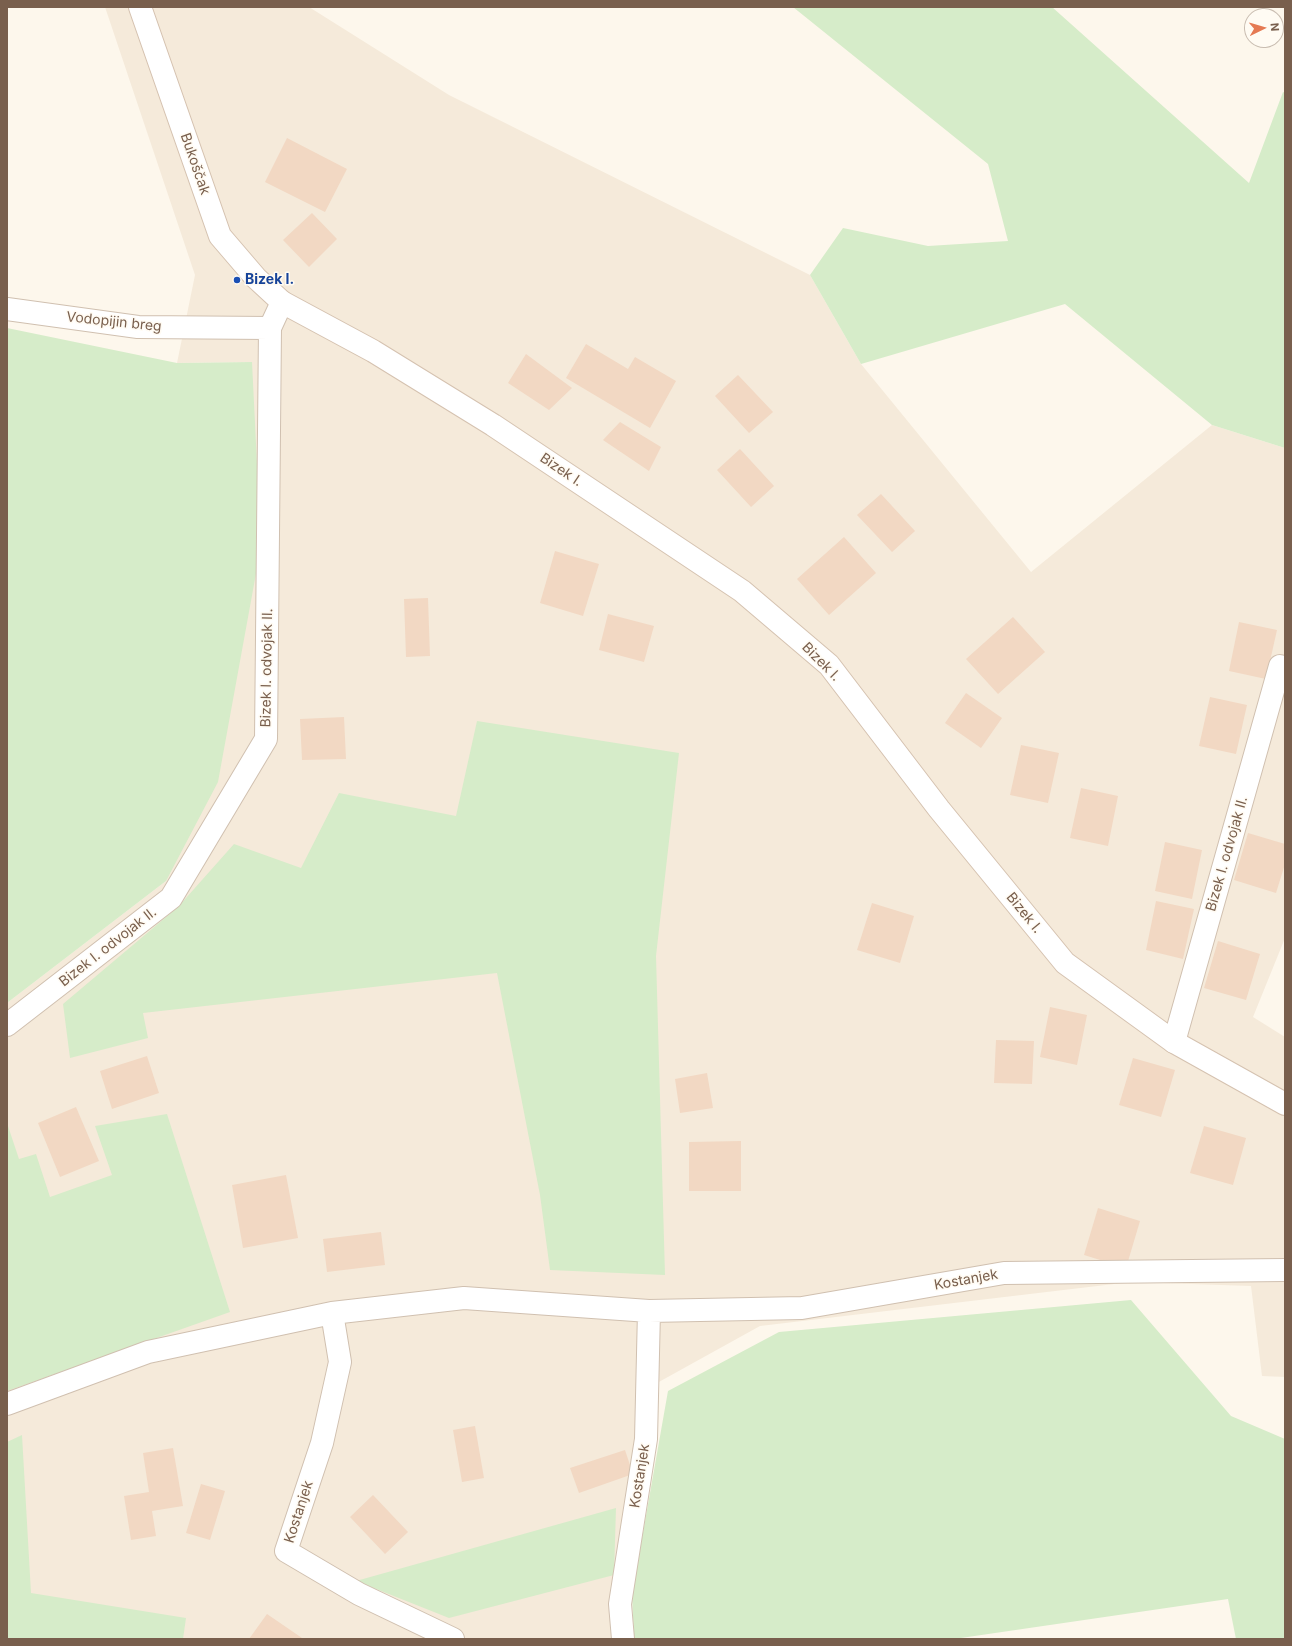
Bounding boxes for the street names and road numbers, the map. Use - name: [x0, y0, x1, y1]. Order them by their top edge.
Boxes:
- street label: Bukoščak: [177, 131, 213, 197]
- street label: Vodopijin breg: [66, 309, 162, 335]
- street label: Bizek I.: [537, 450, 585, 490]
- street label: Bizek I. odvojak II.: [258, 608, 276, 728]
- street label: Bizek I.: [798, 639, 844, 685]
- street label: Bizek I. odvojak II.: [1203, 794, 1251, 914]
- street label: Bizek I.: [1002, 889, 1046, 937]
- street label: Bizek I. odvojak II.: [56, 904, 160, 990]
- street label: Kostanjek: [933, 1266, 999, 1294]
- street label: Kostanjek: [627, 1443, 653, 1509]
- street label: Kostanjek: [281, 1479, 317, 1545]

